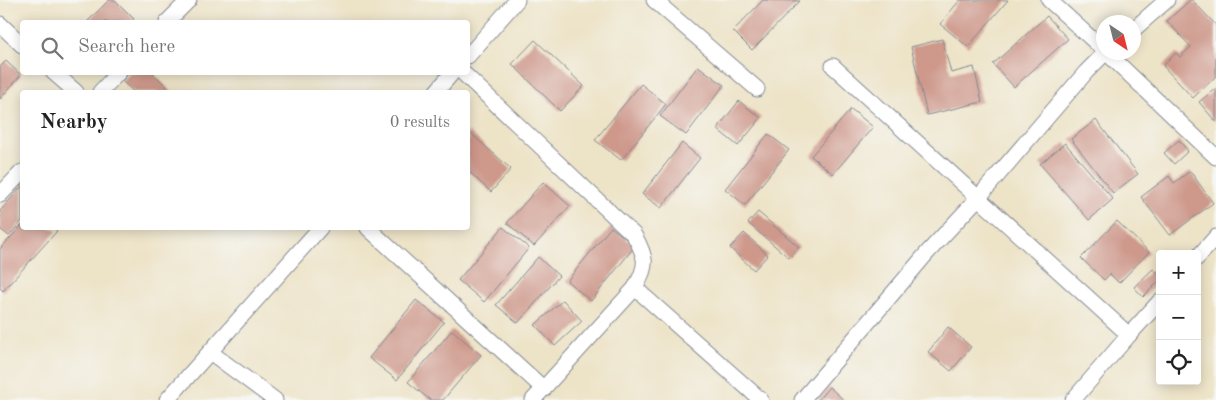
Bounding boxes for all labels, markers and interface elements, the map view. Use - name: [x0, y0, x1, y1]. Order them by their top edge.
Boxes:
- north arrow: [1096, 15, 1141, 60]
- search box: [20, 20, 470, 75]
- icon: search: [38, 34, 66, 62]
- text: Search here: [78, 38, 175, 57]
- text: Nearby: [40, 112, 108, 133]
- text: 0 results: [390, 115, 450, 131]
- map controls: [1156, 250, 1201, 385]
- button: +: [1156, 250, 1201, 295]
- button: −: [1156, 295, 1201, 340]
- button: locate: [1156, 340, 1201, 385]

